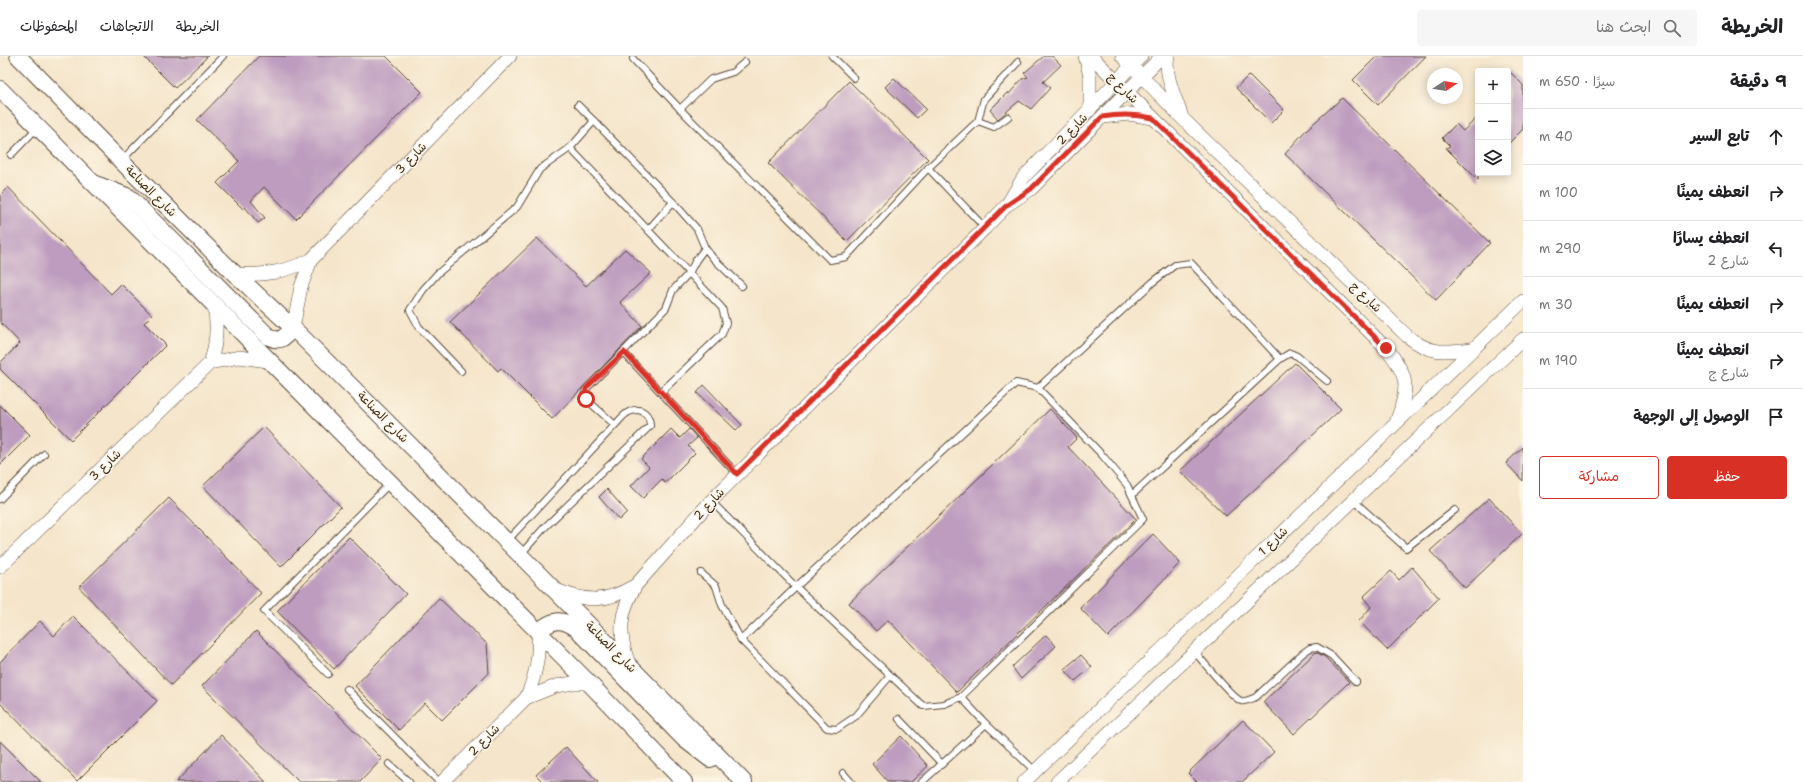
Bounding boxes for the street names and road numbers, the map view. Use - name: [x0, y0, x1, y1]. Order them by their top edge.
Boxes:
- street label: شارع ج: [1103, 69, 1142, 108]
- street label: شارع 2: [1053, 110, 1092, 149]
- street label: شارع 3: [392, 139, 431, 178]
- street label: شارع الصناعة: [121, 162, 180, 221]
- street label: شارع ج: [1346, 278, 1385, 316]
- street label: شارع الصناعة: [353, 388, 412, 447]
- street label: شارع 3: [86, 446, 125, 485]
- street label: شارع 2: [690, 484, 729, 524]
- street label: شارع 1: [1255, 523, 1292, 560]
- street label: شارع الصناعة: [581, 618, 640, 677]
- street label: شارع 2: [465, 721, 504, 760]

